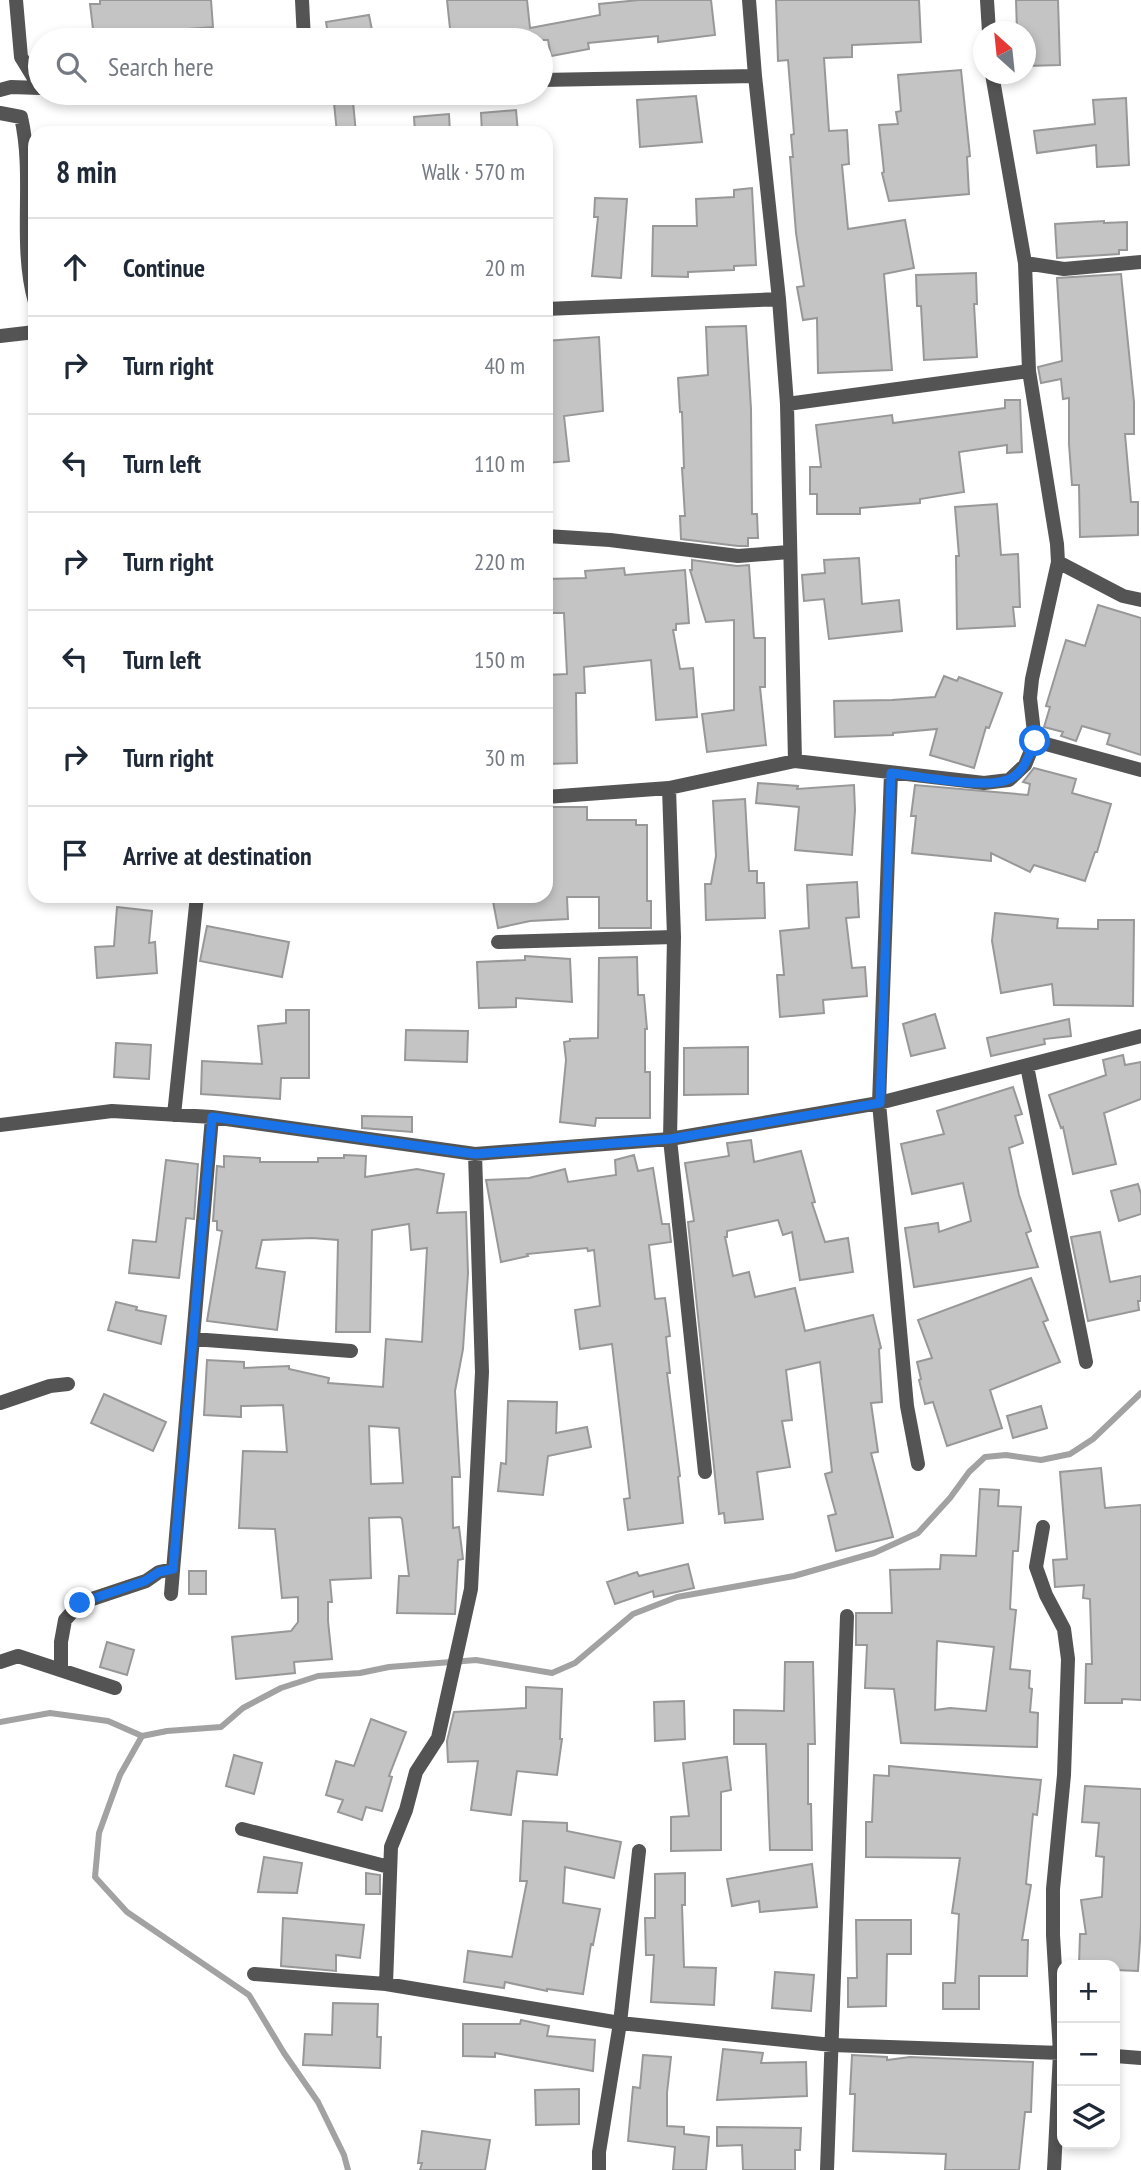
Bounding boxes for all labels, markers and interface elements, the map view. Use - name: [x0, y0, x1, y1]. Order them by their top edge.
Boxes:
- north arrow: [973, 21, 1036, 84]
- search box: [28, 28, 553, 105]
- icon: search: [52, 48, 90, 86]
- text: Search here: [108, 50, 214, 83]
- text: 8 min: [56, 152, 117, 191]
- text: Walk · 570 m: [422, 157, 525, 186]
- icon: ahead: [56, 248, 94, 286]
- text: Continue: [123, 251, 205, 284]
- text: 20 m: [484, 253, 525, 282]
- icon: right: [56, 346, 94, 384]
- text: Turn right: [123, 349, 214, 382]
- text: 40 m: [484, 351, 525, 380]
- icon: left: [56, 444, 94, 482]
- text: Turn left: [123, 447, 201, 480]
- text: 110 m: [474, 449, 525, 478]
- icon: right: [56, 542, 94, 580]
- text: Turn right: [123, 545, 214, 578]
- text: 220 m: [474, 547, 525, 576]
- icon: left: [56, 640, 94, 678]
- text: Turn left: [123, 643, 201, 676]
- text: 150 m: [474, 645, 525, 674]
- route start: [1019, 725, 1050, 756]
- icon: right: [56, 738, 94, 776]
- text: Turn right: [123, 741, 214, 774]
- text: 30 m: [484, 743, 525, 772]
- icon: arrive: [56, 836, 94, 874]
- text: Arrive at destination: [123, 839, 312, 872]
- route end: [64, 1587, 95, 1618]
- map controls: [1057, 1960, 1120, 2149]
- button: +: [1057, 1960, 1120, 2023]
- button: −: [1057, 2023, 1120, 2086]
- button: layers: [1057, 2086, 1120, 2149]

